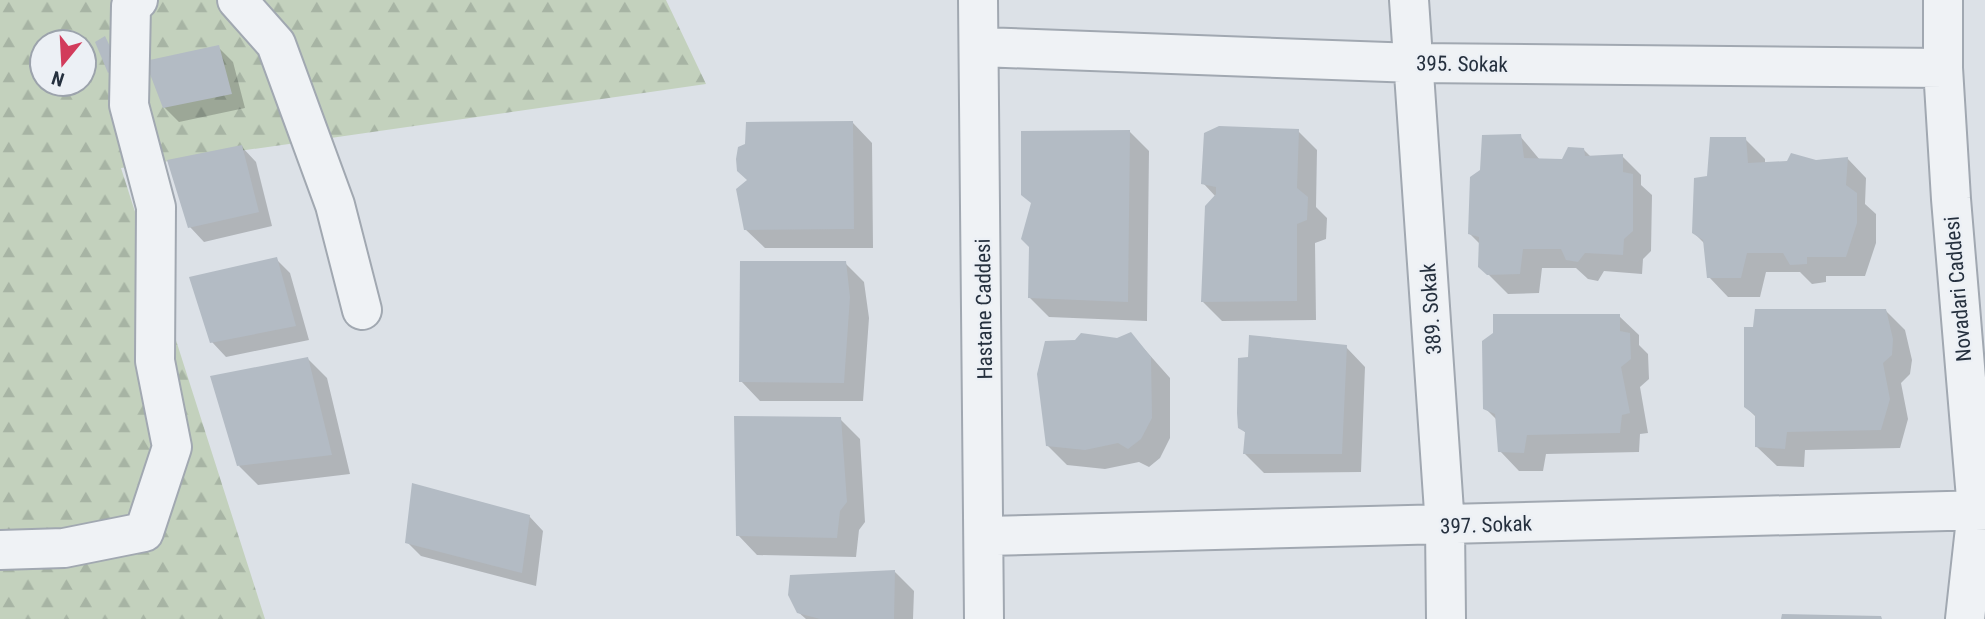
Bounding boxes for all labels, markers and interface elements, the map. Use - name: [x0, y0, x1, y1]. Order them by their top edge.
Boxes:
- north arrow: [28, 28, 98, 98]
- street label: 395. Sokak: [1416, 51, 1509, 77]
- text: N: [49, 66, 67, 91]
- street label: Novadari Caddesi: [1940, 215, 1976, 363]
- street label: Hastane Caddesi: [971, 238, 997, 380]
- street label: 389. Sokak: [1416, 262, 1446, 356]
- street label: 397. Sokak: [1440, 511, 1533, 539]

